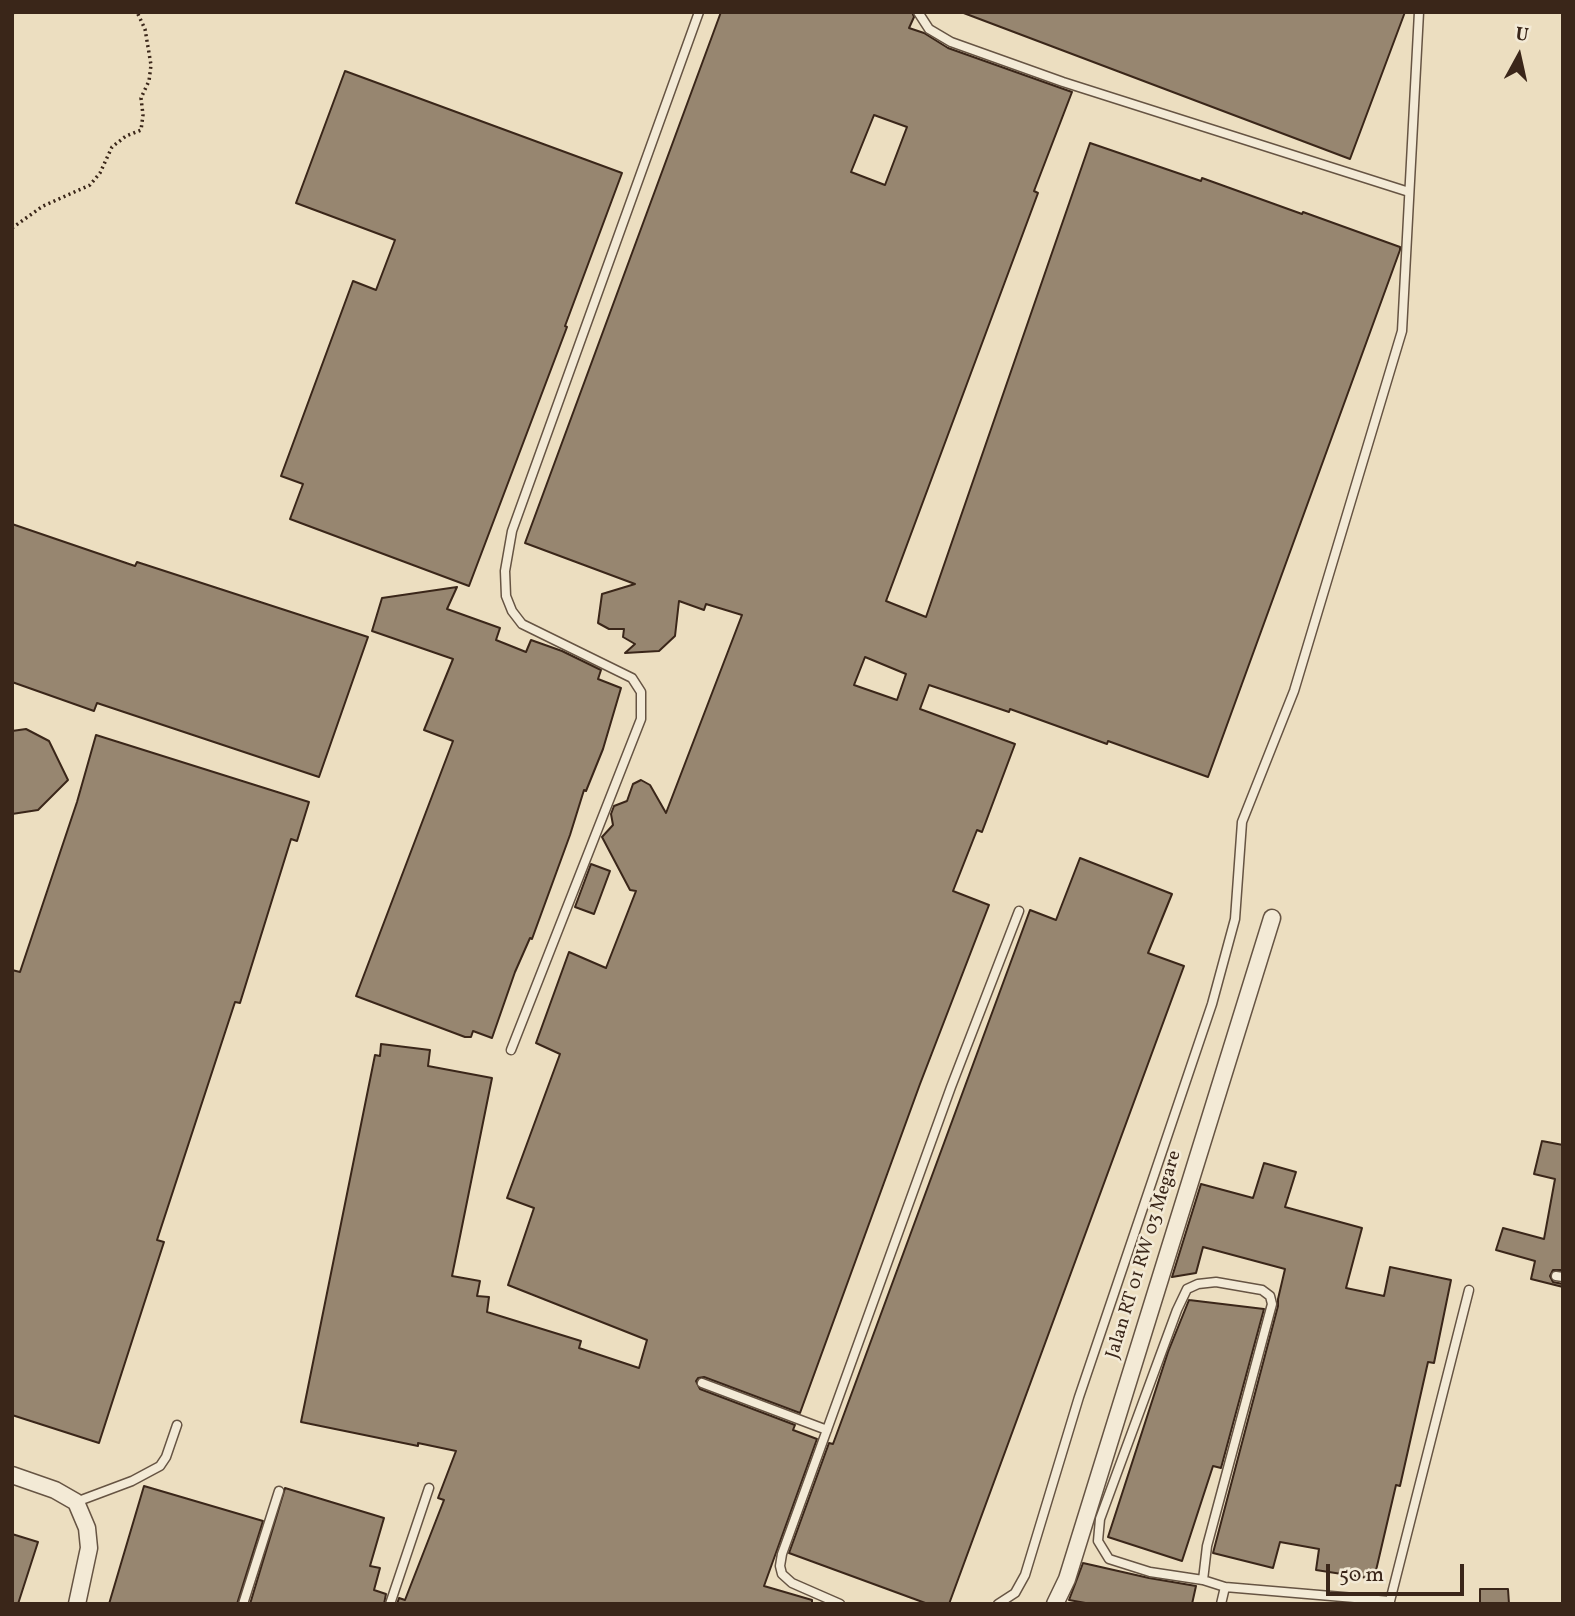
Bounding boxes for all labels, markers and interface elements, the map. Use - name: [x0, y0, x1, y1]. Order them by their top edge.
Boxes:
- north arrow: [1484, 21, 1554, 91]
- text: U: [1514, 21, 1530, 49]
- street label: Jalan RT 01 RW 03 Megare: [1102, 1148, 1188, 1362]
- scale bar: [1330, 1550, 1468, 1594]
- text: 50 m: [1339, 1561, 1384, 1590]

